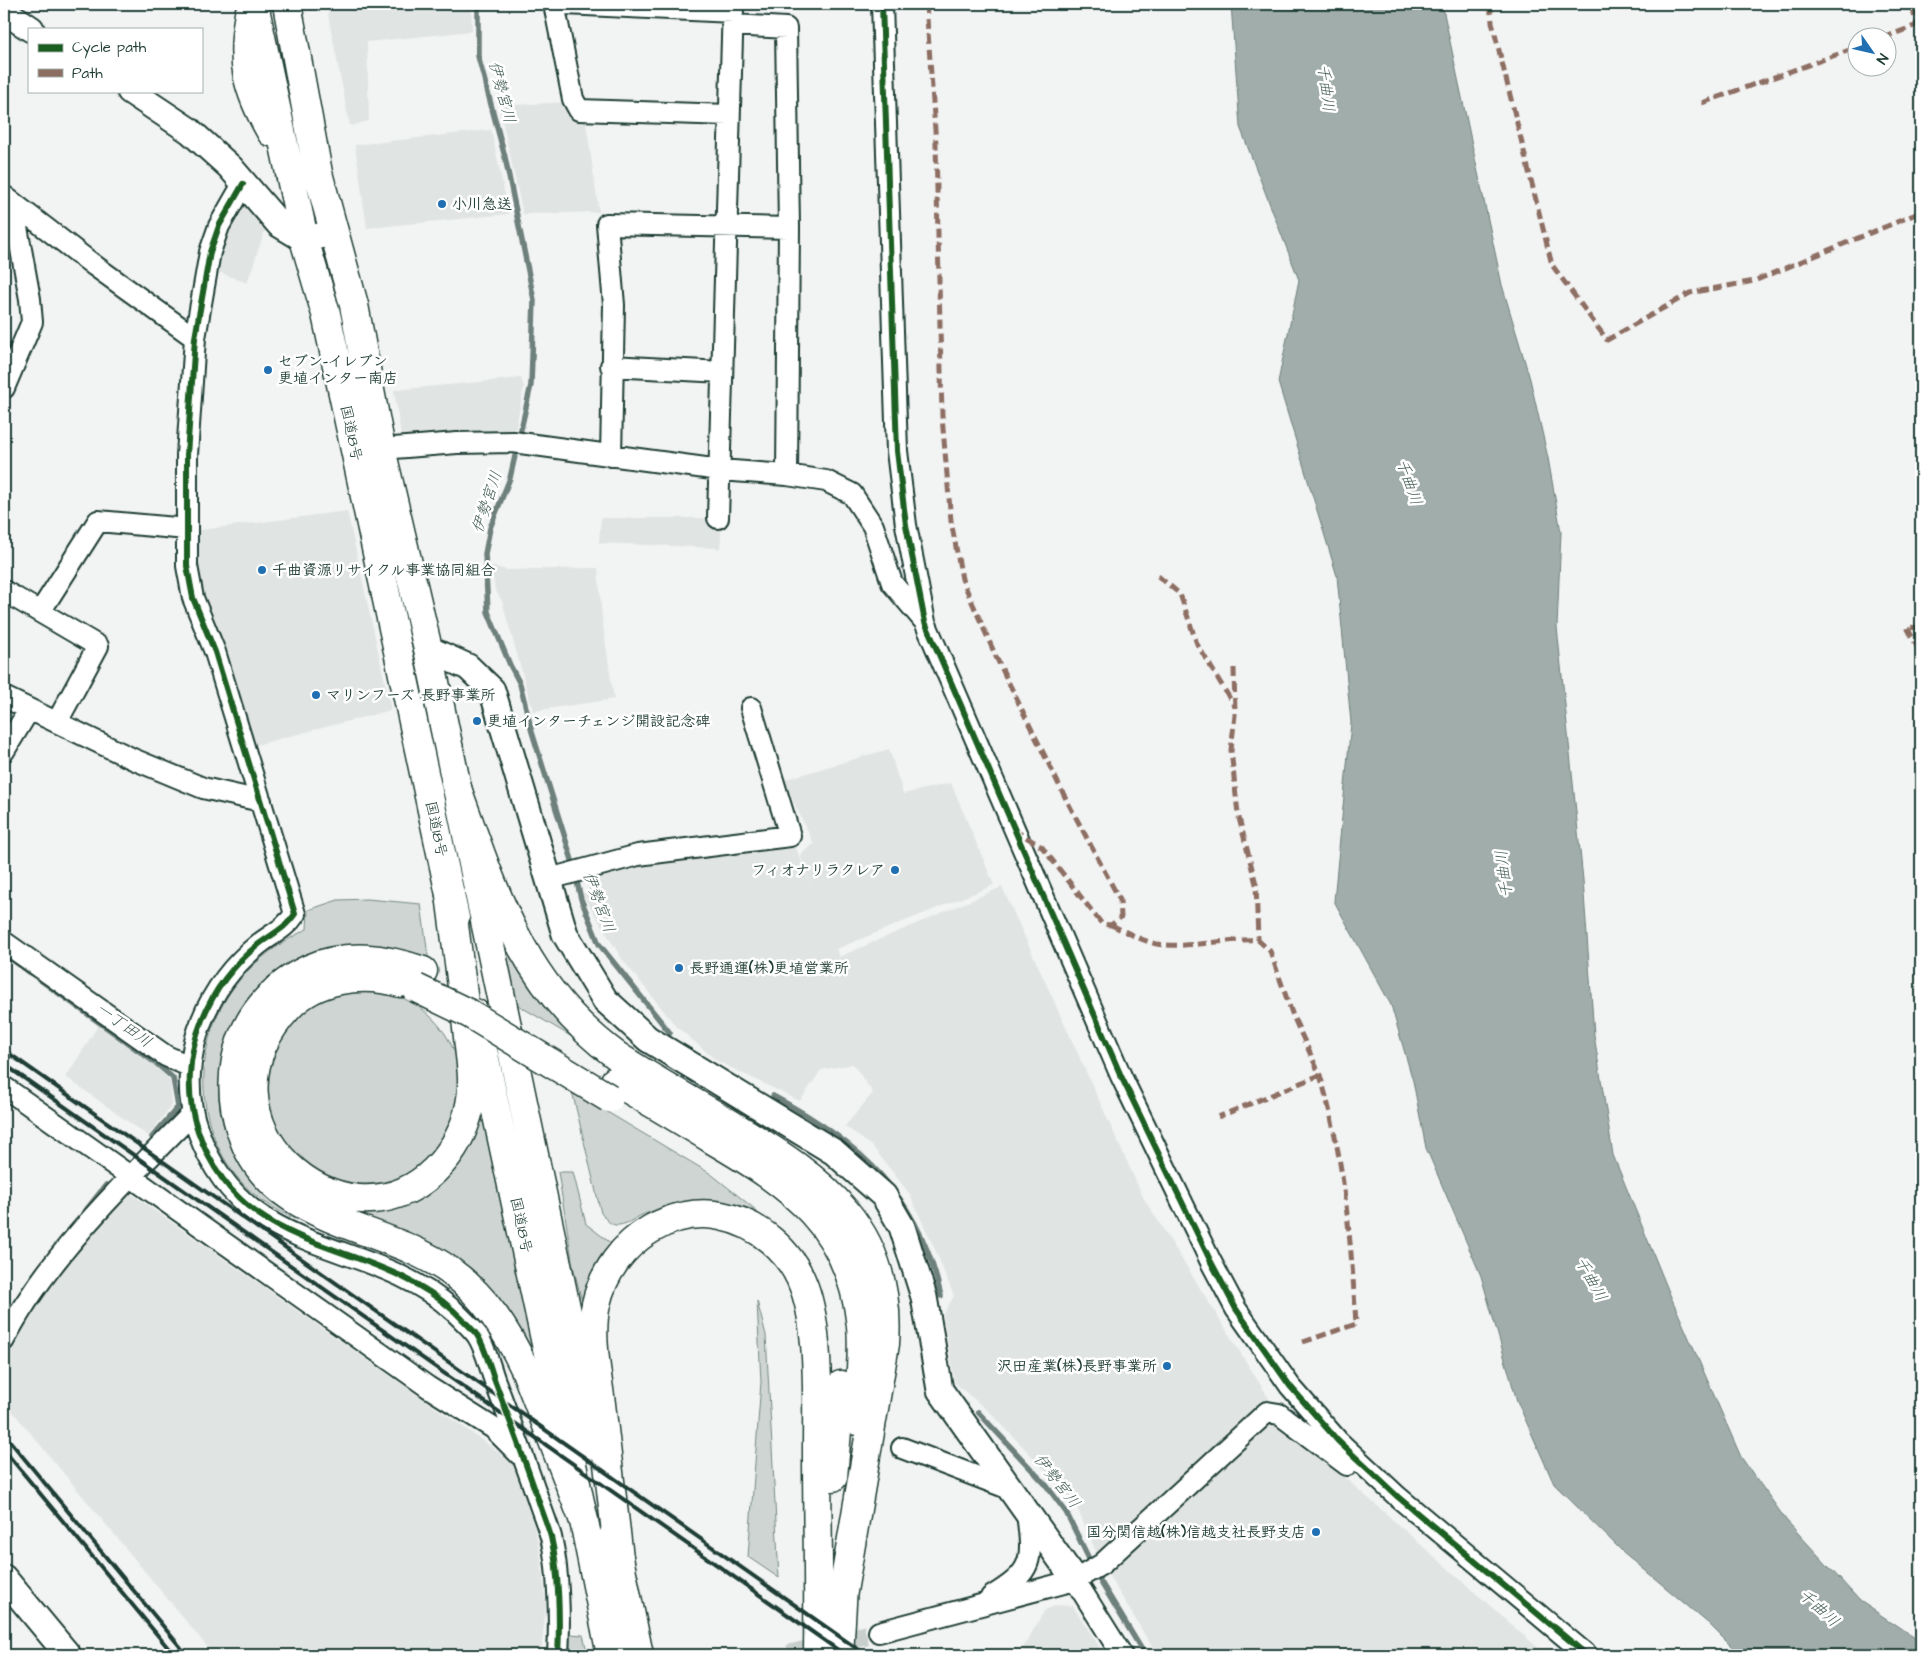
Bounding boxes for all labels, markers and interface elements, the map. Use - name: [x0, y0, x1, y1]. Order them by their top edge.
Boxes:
- legend: [28, 28, 202, 92]
- north arrow: [1848, 28, 1898, 78]
- text: Cycle path: [72, 37, 147, 59]
- text: N: [1871, 49, 1893, 68]
- water label: 伊勢宮川: [483, 58, 521, 126]
- text: Path: [72, 63, 103, 84]
- water label: 千曲川: [1312, 63, 1340, 113]
- place label: 小川急送: [452, 194, 512, 215]
- marker: 小川急送: [436, 198, 448, 210]
- place label: セブン-イレブン 更埴インター南店: [278, 351, 398, 389]
- marker: セブン-イレブン 更埴インター南店: [262, 364, 274, 376]
- street label: 国道18号: [335, 403, 367, 463]
- water label: 千曲川: [1391, 456, 1427, 508]
- water label: 伊勢宮川: [467, 468, 507, 536]
- place label: 千曲資源リサイクル事業協同組合: [272, 560, 495, 581]
- marker: 千曲資源リサイクル事業協同組合: [256, 564, 268, 576]
- place label: マリンフーズ 長野事業所: [326, 685, 496, 706]
- marker: マリンフーズ 長野事業所: [310, 689, 322, 701]
- place label: 更埴インターチェンジ開設記念碑: [487, 711, 710, 732]
- marker: 更埴インターチェンジ開設記念碑: [471, 715, 483, 727]
- street label: 国道18号: [420, 799, 452, 859]
- water label: 千曲川: [1490, 849, 1518, 899]
- place label: フィオナリラクレア: [751, 860, 885, 881]
- marker: フィオナリラクレア: [889, 864, 901, 876]
- water label: 伊勢宮川: [578, 868, 620, 936]
- place label: 長野通運(株)更埴営業所: [689, 958, 849, 979]
- marker: 長野通運(株)更埴営業所: [673, 962, 685, 974]
- water label: 一丁田川: [92, 997, 156, 1053]
- street label: 国道18号: [505, 1195, 537, 1255]
- water label: 千曲川: [1570, 1253, 1612, 1305]
- place label: 沢田産業(株)長野事業所: [997, 1356, 1157, 1377]
- marker: 沢田産業(株)長野事業所: [1161, 1360, 1173, 1372]
- water label: 伊勢宮川: [1029, 1449, 1085, 1513]
- place label: 国分関信越(株)信越支社長野支店: [1086, 1522, 1306, 1543]
- marker: 国分関信越(株)信越支社長野支店: [1310, 1526, 1322, 1538]
- water label: 千曲川: [1794, 1584, 1844, 1632]

